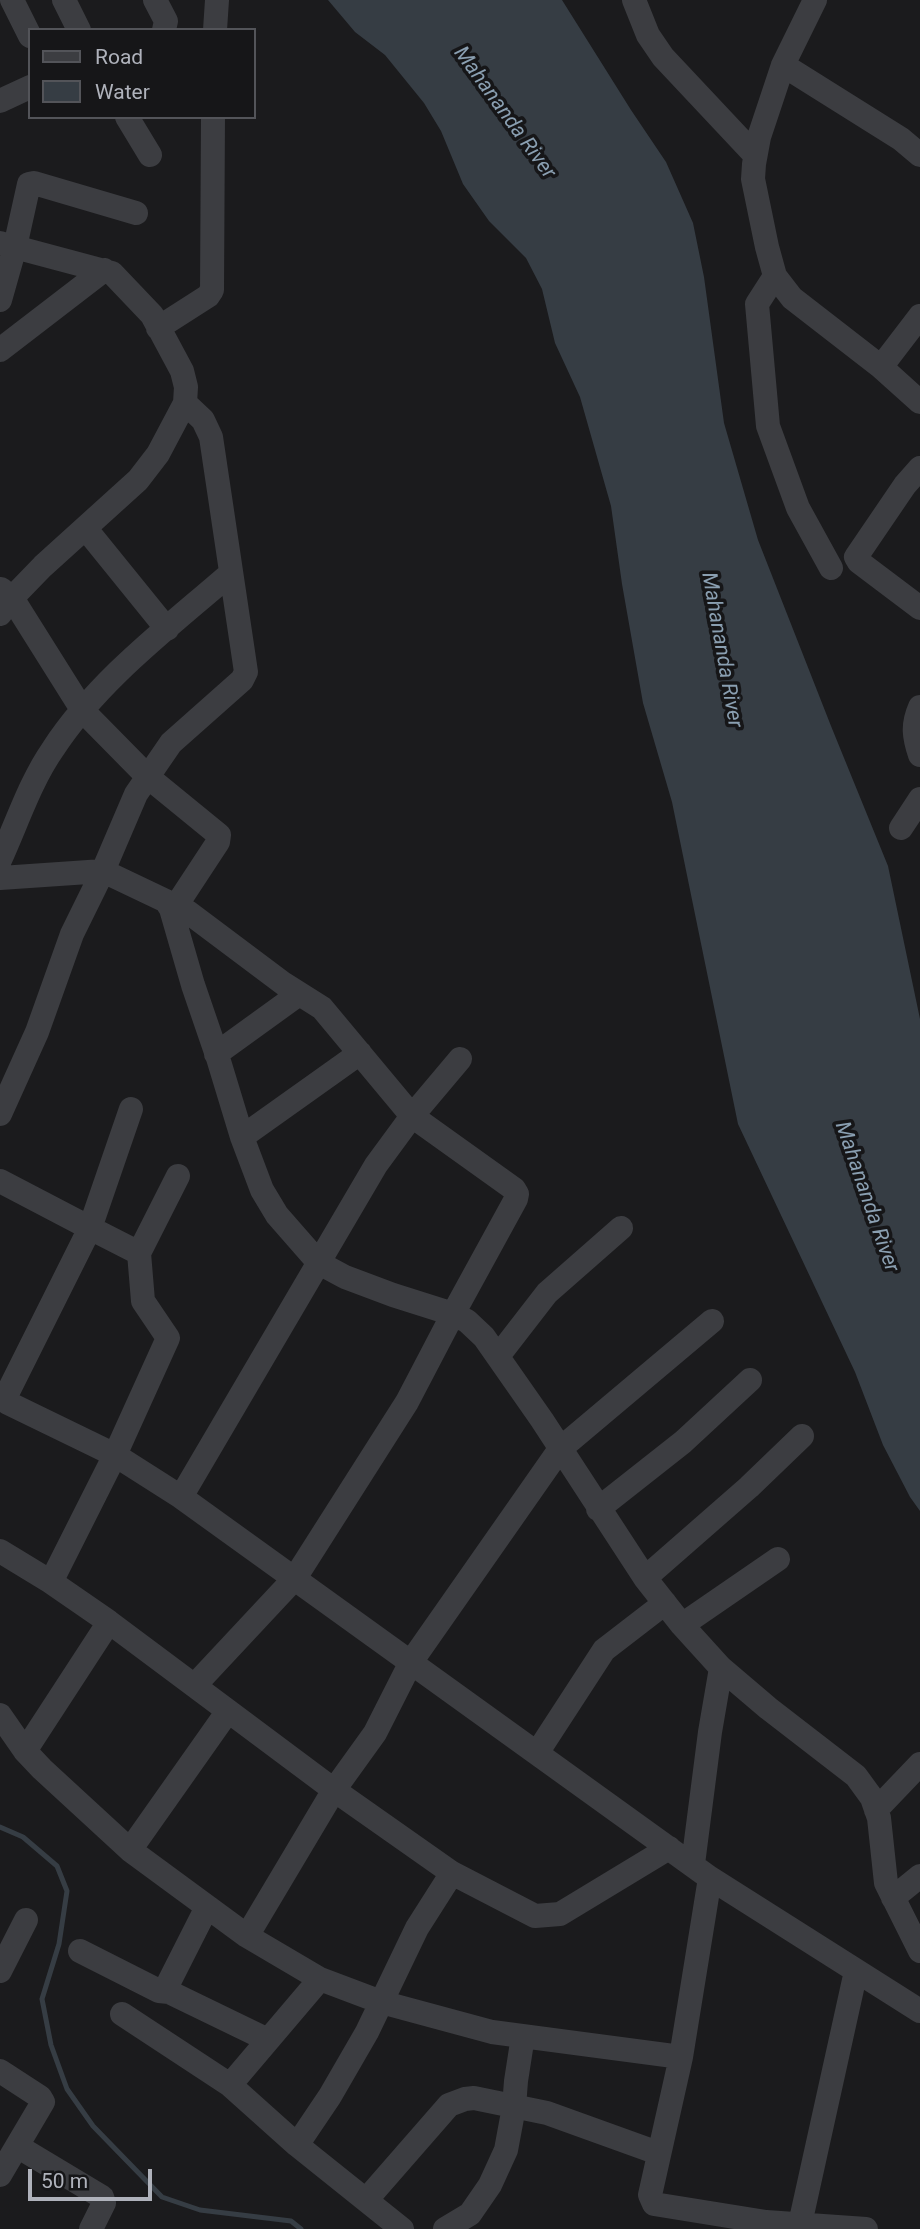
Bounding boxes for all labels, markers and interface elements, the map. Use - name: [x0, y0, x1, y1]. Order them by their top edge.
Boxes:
- legend: [28, 28, 256, 119]
- water label: Mahananda River: [448, 42, 560, 184]
- text: Road: [95, 45, 143, 69]
- text: Water: [95, 80, 150, 104]
- water label: Mahananda River: [695, 570, 747, 730]
- water label: Mahananda River: [828, 1118, 904, 1276]
- scale bar: [32, 2156, 156, 2200]
- text: 50 m: [41, 2169, 88, 2193]

